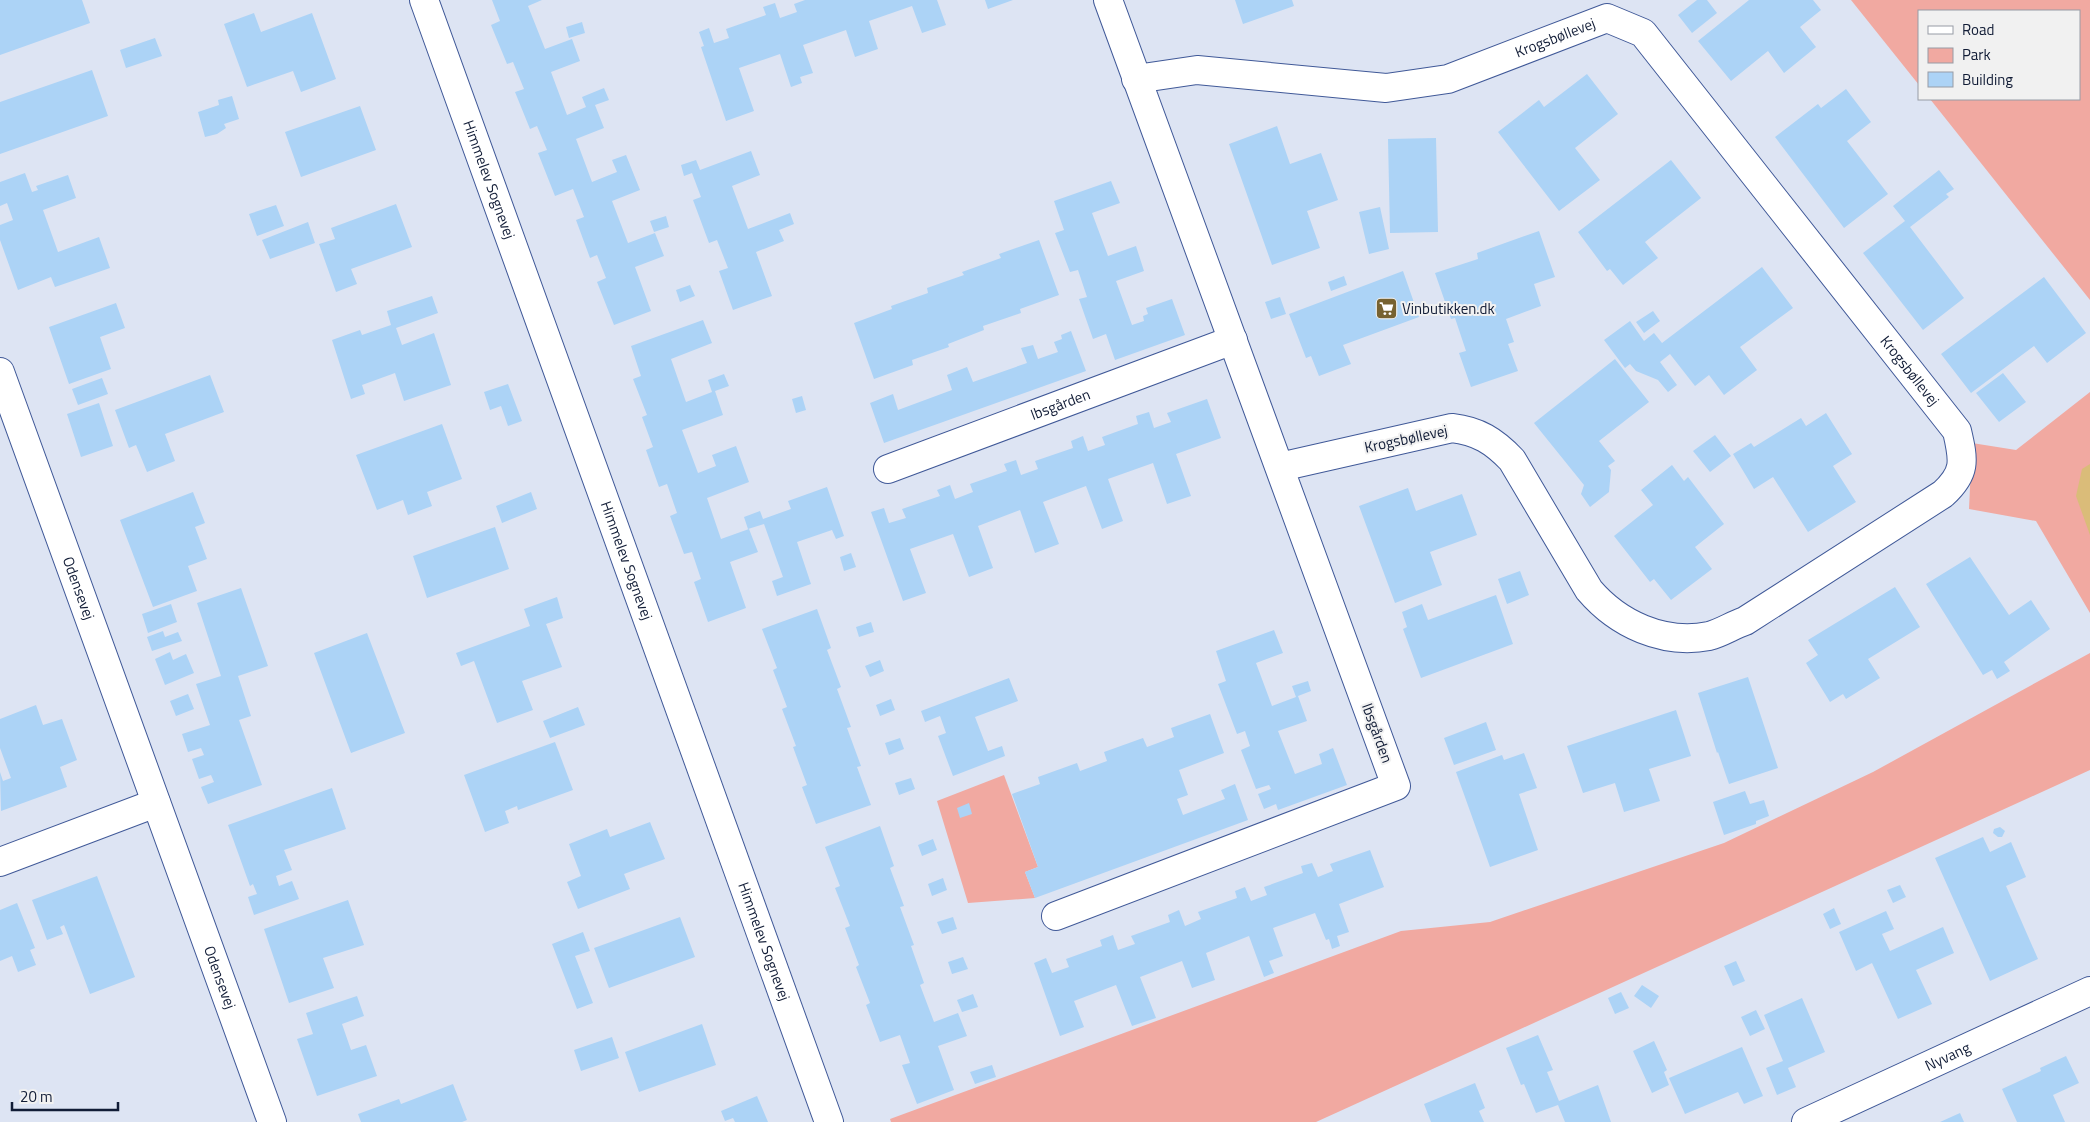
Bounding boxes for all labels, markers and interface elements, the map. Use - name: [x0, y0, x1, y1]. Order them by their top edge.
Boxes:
- legend: [1918, 10, 2080, 100]
- street label: Krogsbøllevej: [1512, 12, 1599, 63]
- text: Road: [1962, 18, 1994, 41]
- text: Park: [1962, 43, 1991, 66]
- text: Building: [1962, 68, 2013, 91]
- street label: Himmelev Sognevej: [457, 117, 521, 242]
- supermarket icon: Vinbutikken.dk: [1374, 297, 1398, 321]
- place label: Vinbutikken.dk: [1402, 297, 1495, 320]
- street label: Krogsbøllevej: [1875, 330, 1945, 411]
- street label: Ibsgården: [1027, 382, 1093, 426]
- street label: Krogsbøllevej: [1362, 419, 1450, 459]
- street label: Himmelev Sognevej: [595, 498, 659, 623]
- street label: Odensevej: [57, 553, 101, 623]
- street label: Ibsgården: [1356, 700, 1399, 766]
- street label: Himmelev Sognevej: [732, 879, 796, 1004]
- street label: Odensevej: [198, 942, 242, 1012]
- street label: Nyvang: [1921, 1036, 1974, 1077]
- scale bar: [12, 1080, 119, 1112]
- text: 20 m: [20, 1085, 53, 1108]

